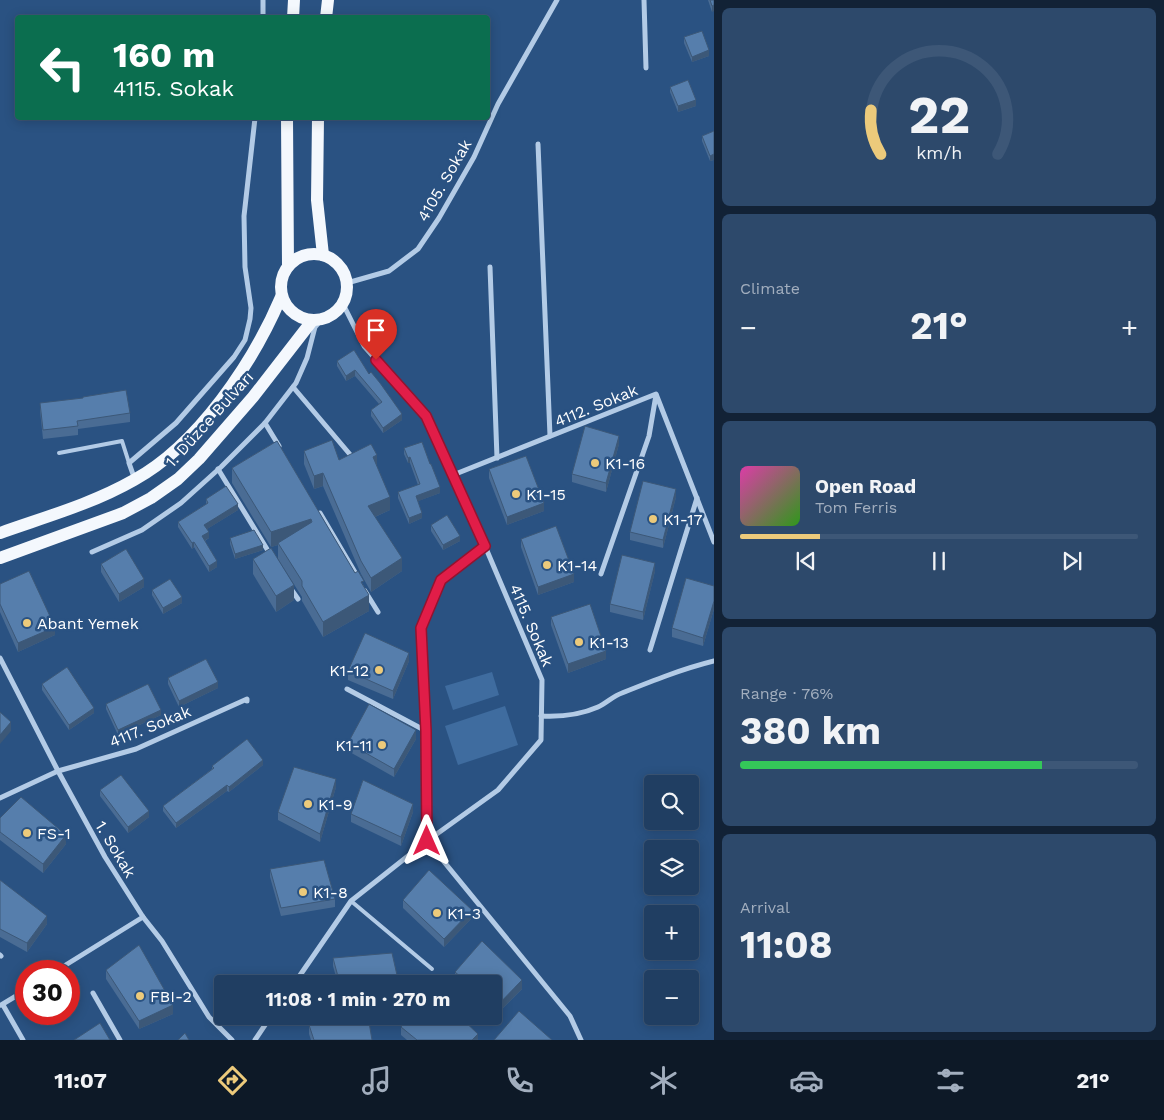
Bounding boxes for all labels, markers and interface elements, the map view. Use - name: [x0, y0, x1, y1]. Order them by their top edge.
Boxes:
- text: 160 m: [113, 34, 215, 76]
- icon: left: [30, 35, 95, 100]
- text: 4115. Sokak: [113, 76, 234, 101]
- text: 22: [908, 85, 970, 146]
- street label: 4105. Sokak: [413, 136, 476, 225]
- text: km/h: [916, 142, 962, 163]
- text: Climate: [740, 279, 800, 298]
- text: 21°: [910, 304, 968, 348]
- pin: [355, 309, 397, 360]
- text: −: [740, 311, 757, 344]
- text: +: [1121, 311, 1138, 344]
- icon: arrive: [362, 316, 390, 344]
- street label: 1. Düzce Bulvarı: [161, 368, 257, 471]
- street label: 4112. Sokak: [552, 380, 641, 431]
- place label: K1-16: [605, 454, 645, 473]
- marker: K1-16: [589, 457, 601, 469]
- text: Open Road: [815, 475, 916, 498]
- place label: K1-15: [526, 485, 566, 504]
- marker: K1-15: [510, 488, 522, 500]
- text: Tom Ferris: [815, 498, 897, 517]
- place label: K1-17: [663, 510, 702, 529]
- marker: K1-17: [647, 513, 659, 525]
- icon: previous: [792, 547, 820, 575]
- icon: pause: [925, 547, 953, 575]
- icon: next: [1058, 547, 1086, 575]
- place label: K1-14: [557, 556, 597, 575]
- marker: K1-14: [541, 559, 553, 571]
- street label: 4115. Sokak: [506, 581, 557, 669]
- place label: Abant Yemek: [37, 614, 139, 633]
- marker: Abant Yemek: [21, 617, 33, 629]
- place label: K1-13: [589, 633, 629, 652]
- marker: K1-13: [573, 636, 585, 648]
- place label: K1-12: [329, 661, 369, 680]
- marker: K1-12: [373, 664, 385, 676]
- text: Range · 76%: [740, 684, 833, 703]
- street label: 4117. Sokak: [107, 702, 194, 751]
- text: 380 km: [740, 709, 881, 753]
- place label: K1-11: [335, 736, 372, 755]
- marker: K1-11: [376, 739, 388, 751]
- map controls: [644, 775, 699, 1025]
- button: search: [644, 775, 699, 830]
- place label: K1-9: [318, 795, 353, 814]
- marker: K1-9: [302, 798, 314, 810]
- position arrow: [400, 814, 452, 866]
- street label: 1. Sokak: [91, 817, 140, 881]
- place label: FS-1: [37, 824, 71, 843]
- marker: FS-1: [21, 827, 33, 839]
- button: layers: [644, 840, 699, 895]
- place label: K1-8: [313, 883, 348, 902]
- marker: K1-8: [297, 886, 309, 898]
- text: Arrival: [740, 898, 790, 917]
- place label: K1-3: [447, 904, 481, 923]
- button: +: [644, 905, 699, 960]
- marker: K1-3: [431, 907, 443, 919]
- text: 11:08: [740, 923, 833, 967]
- speed limit sign: 30: [15, 960, 80, 1025]
- button: −: [644, 970, 699, 1025]
- place label: FBI-2: [150, 987, 192, 1006]
- text: 11:08 · 1 min · 270 m: [266, 988, 450, 1011]
- marker: FBI-2: [134, 990, 146, 1002]
- icon: directions: [215, 1063, 250, 1098]
- icon: music: [359, 1063, 394, 1098]
- icon: phone: [502, 1063, 537, 1098]
- icon: climate: [646, 1063, 681, 1098]
- icon: car: [789, 1063, 824, 1098]
- icon: filters: [933, 1063, 968, 1098]
- text: 11:07: [54, 1068, 107, 1093]
- text: 21°: [1076, 1068, 1110, 1093]

